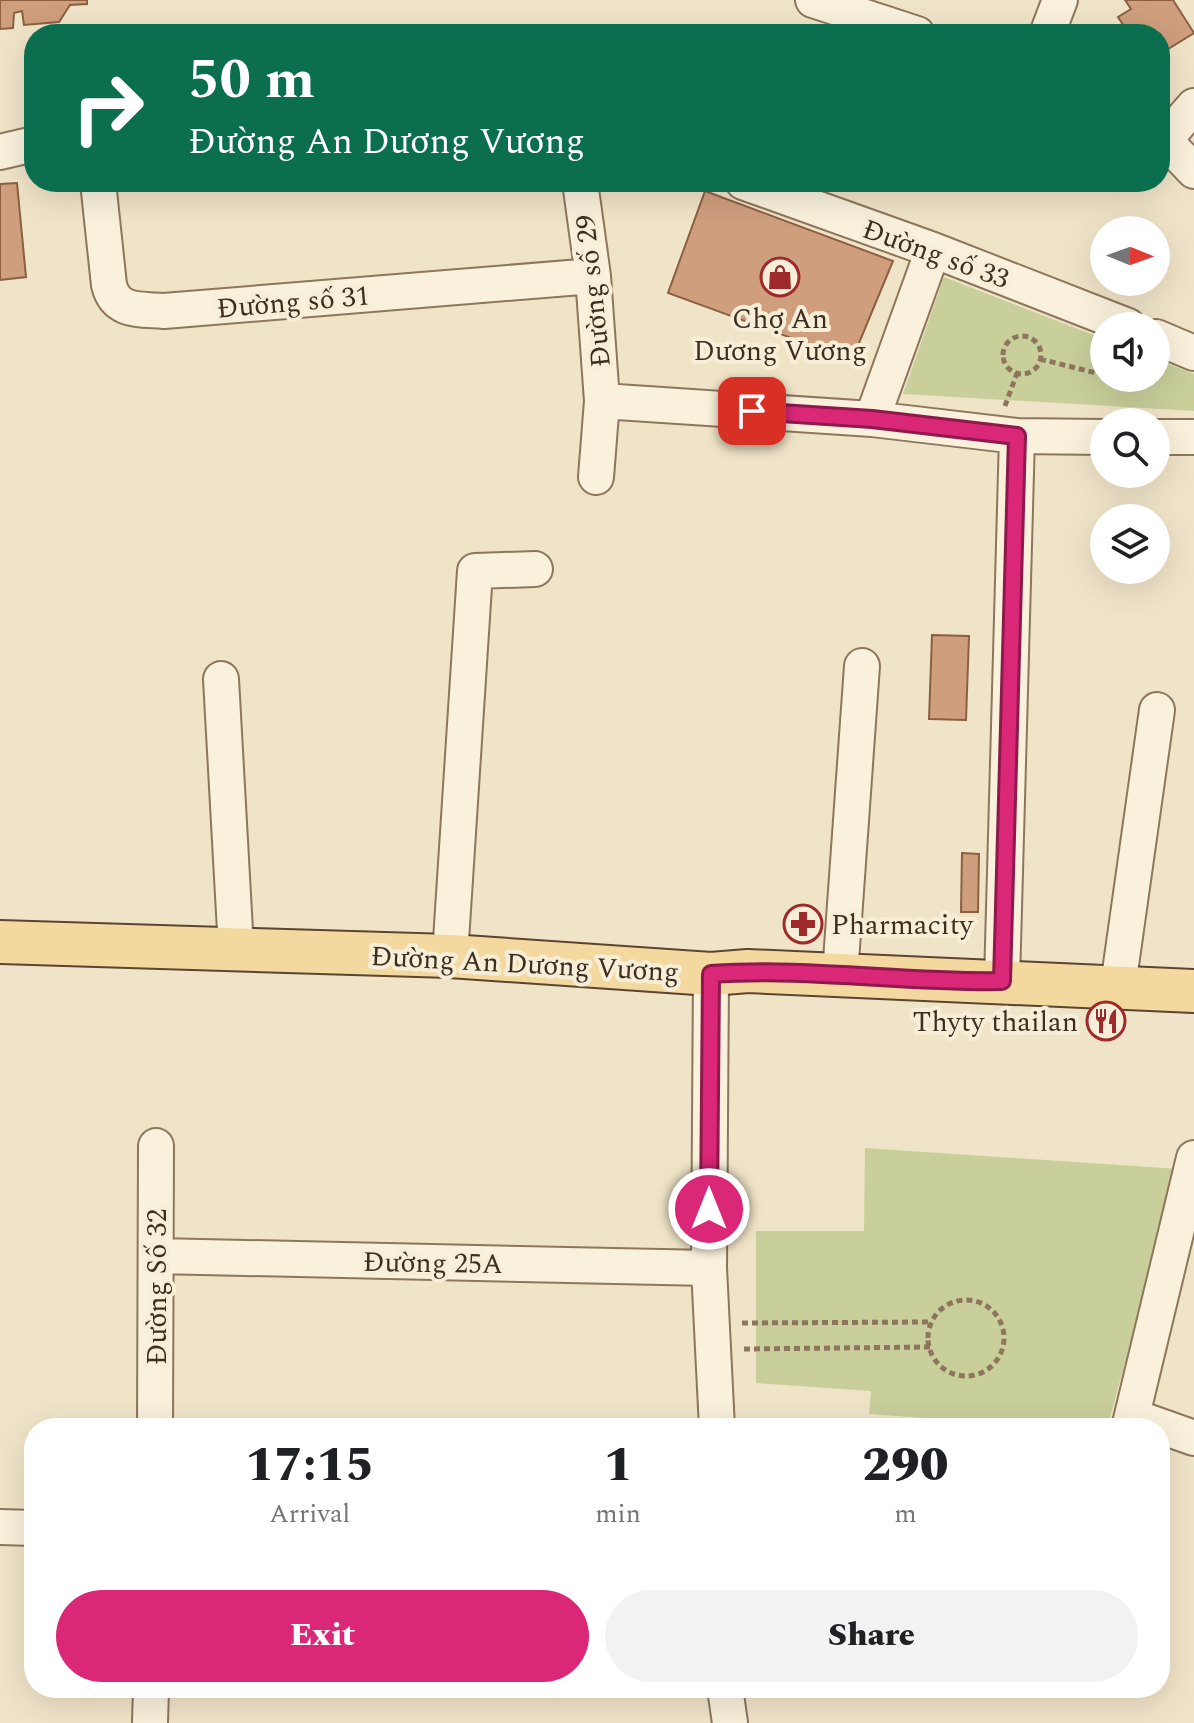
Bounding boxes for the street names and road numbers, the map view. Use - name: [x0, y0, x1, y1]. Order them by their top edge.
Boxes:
- street label: Đường số 33: [856, 208, 1015, 301]
- street label: Đường số 29: [564, 212, 623, 369]
- street label: Đường số 31: [215, 274, 371, 331]
- street label: Đường An Dương Vương: [370, 935, 680, 994]
- street label: Đường Số 32: [136, 1209, 179, 1365]
- street label: Đường 25A: [363, 1241, 503, 1286]

